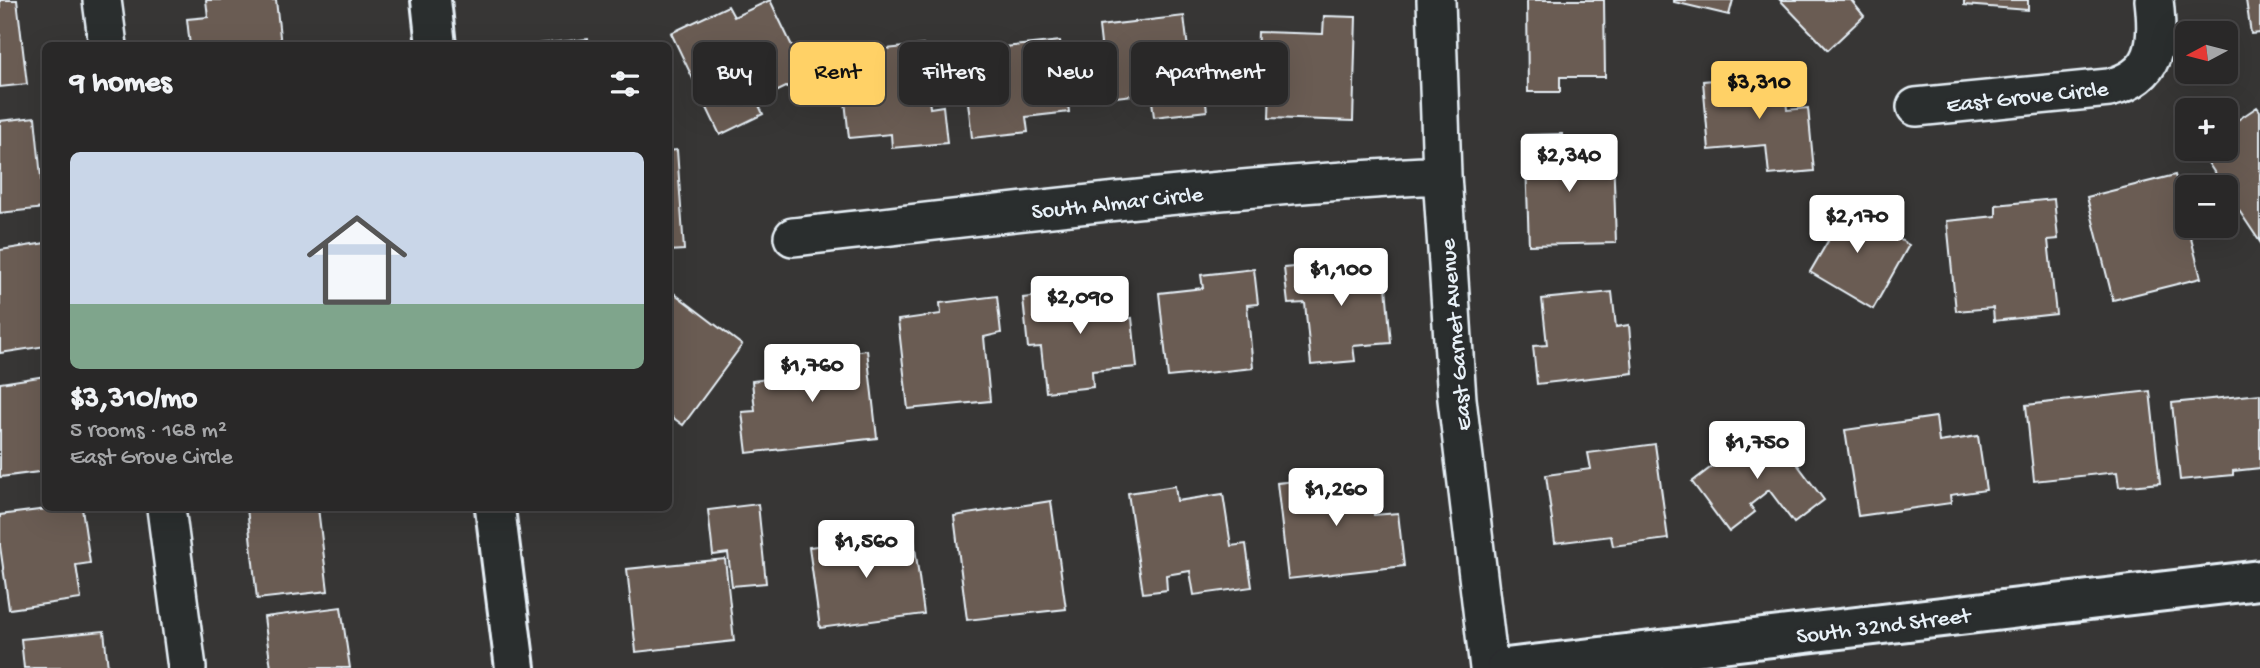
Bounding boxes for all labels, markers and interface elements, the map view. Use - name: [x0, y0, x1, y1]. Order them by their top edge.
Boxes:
- north arrow: [2175, 21, 2238, 84]
- map controls: [2175, 21, 2238, 238]
- chip: Buy: [693, 42, 776, 105]
- chip: Rent: [790, 42, 885, 105]
- chip: Filters: [899, 42, 1009, 105]
- chip: New: [1023, 42, 1117, 105]
- chip: Apartment: [1131, 42, 1288, 105]
- pin: $3,310: [1702, 61, 1816, 121]
- icon: filters: [606, 65, 644, 103]
- text: 9 homes: [70, 67, 172, 102]
- text: $3,310: [1727, 70, 1791, 97]
- street label: East Grove Circle: [1945, 76, 2111, 120]
- button: +: [2175, 98, 2238, 161]
- pin: $2,340: [1512, 134, 1626, 194]
- text: $2,340: [1537, 143, 1601, 170]
- button: −: [2175, 175, 2238, 238]
- street label: South Almar Circle: [1030, 182, 1206, 227]
- pin: $2,170: [1800, 196, 1914, 255]
- icon: home: [294, 197, 420, 323]
- text: $2,170: [1825, 204, 1889, 231]
- street label: East Garnet Avenue: [1436, 236, 1479, 432]
- pin: $1,100: [1284, 248, 1398, 308]
- text: $1,100: [1310, 257, 1372, 284]
- pin: $2,090: [1023, 276, 1137, 336]
- text: $2,090: [1047, 285, 1113, 312]
- pin: $1,760: [755, 344, 869, 404]
- text: $1,760: [780, 353, 844, 380]
- text: $3,310/mo: [70, 383, 197, 418]
- text: 5 rooms · 168 m²: [70, 418, 227, 445]
- pin: $1,750: [1700, 421, 1814, 481]
- text: $1,750: [1725, 430, 1789, 457]
- text: East Grove Circle: [70, 445, 233, 472]
- pin: $1,260: [1279, 468, 1393, 528]
- text: $1,260: [1305, 477, 1367, 504]
- pin: $1,560: [809, 520, 923, 580]
- text: $1,560: [834, 529, 898, 556]
- street label: South 32nd Street: [1795, 603, 1974, 652]

